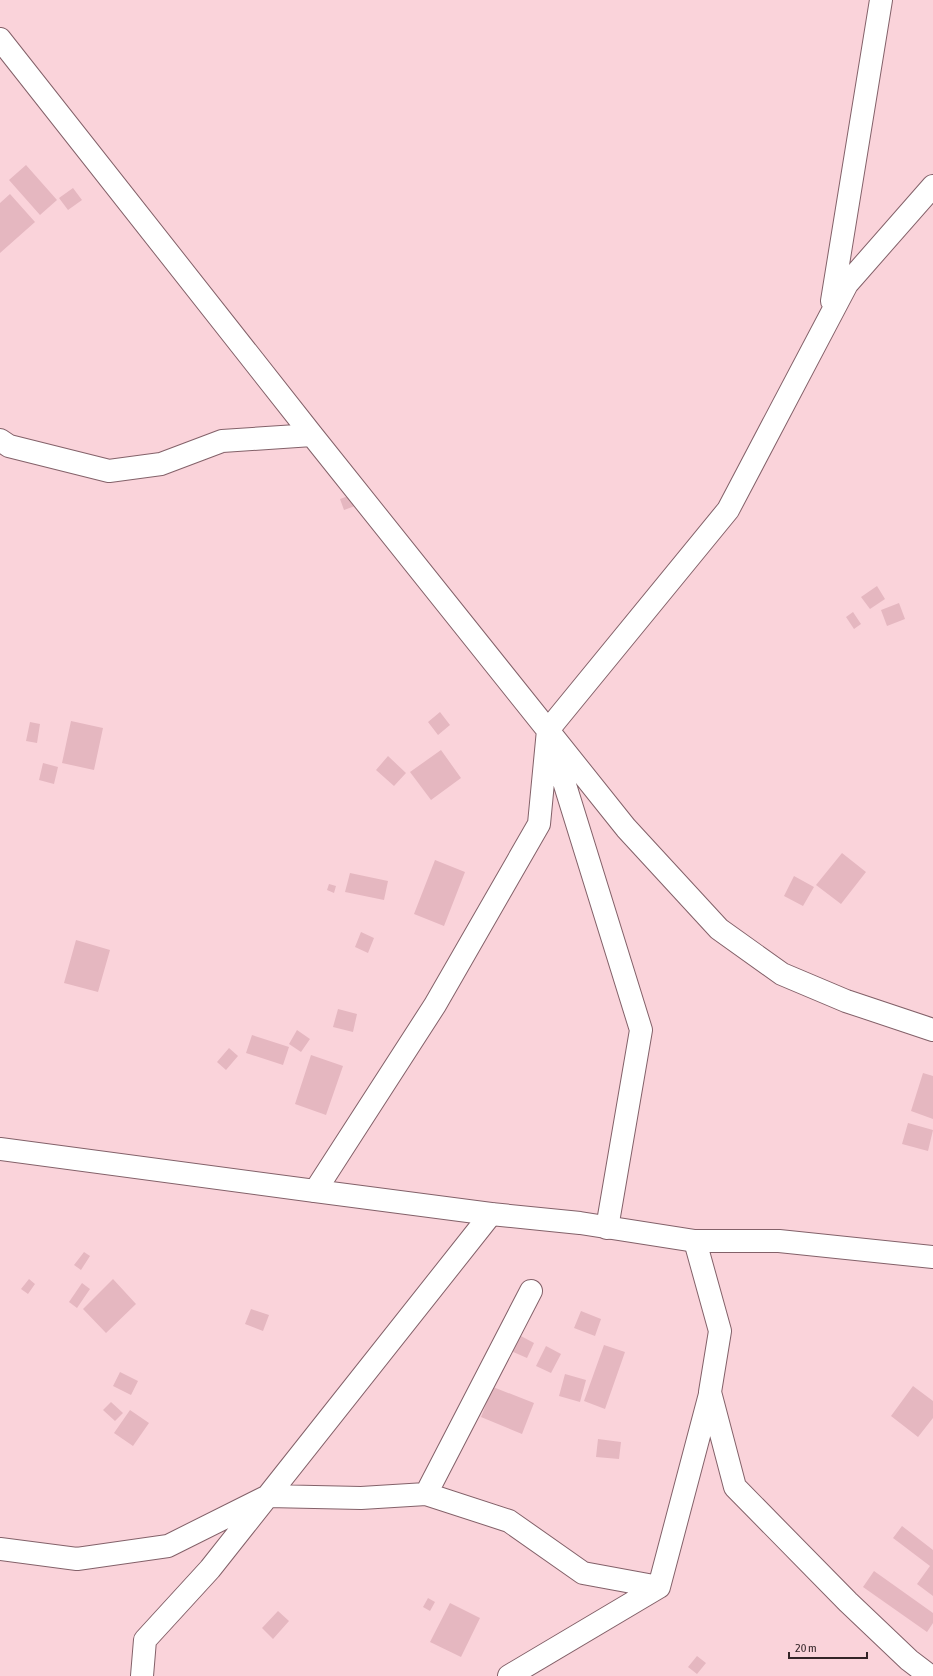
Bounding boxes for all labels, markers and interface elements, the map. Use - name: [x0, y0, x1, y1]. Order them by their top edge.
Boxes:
- scale bar: [789, 1634, 867, 1660]
- text: 20 m: [795, 1641, 817, 1655]

